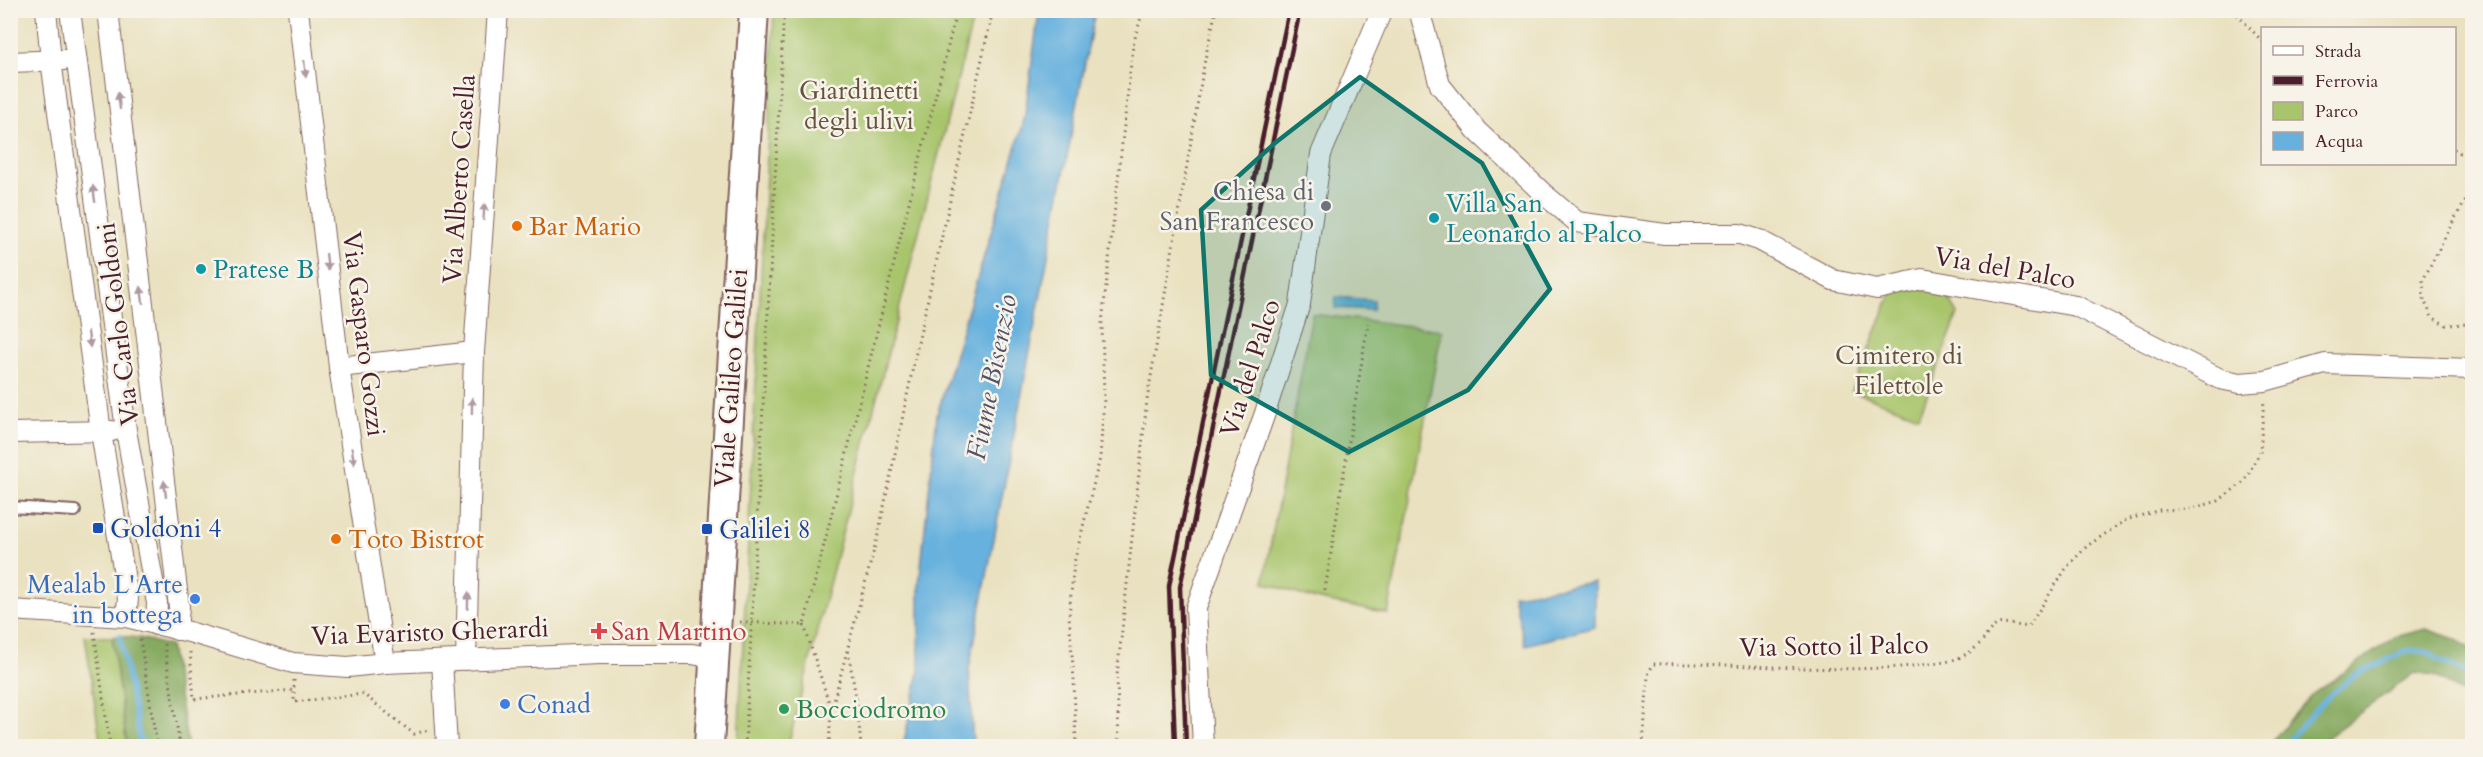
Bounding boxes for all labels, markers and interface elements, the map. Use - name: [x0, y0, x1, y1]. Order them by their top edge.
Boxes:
- legend: [2261, 27, 2456, 165]
- text: Strada: [2315, 39, 2362, 64]
- one-way arrow: [300, 59, 310, 78]
- text: Ferrovia: [2315, 69, 2378, 94]
- street label: Via Alberto Casella: [434, 73, 484, 285]
- park label: Giardinetti degli ulivi: [799, 73, 919, 138]
- one-way arrow: [114, 92, 124, 111]
- text: Parco: [2315, 99, 2358, 124]
- text: Acqua: [2315, 129, 2364, 154]
- place label: Chiesa di San Francesco: [1159, 174, 1314, 239]
- one-way arrow: [89, 184, 98, 203]
- place label: Villa San Leonardo al Palco: [1446, 186, 1642, 251]
- marker: Chiesa di San Francesco: [1319, 199, 1333, 213]
- one-way arrow: [479, 202, 488, 221]
- place label: Bar Mario: [529, 209, 641, 244]
- marker: Villa San Leonardo al Palco: [1427, 211, 1441, 225]
- marker: Bar Mario: [510, 219, 524, 233]
- street label: Via Carlo Goldoni: [88, 221, 148, 427]
- street label: Via Gasparo Gozzi: [334, 230, 394, 438]
- street label: Via del Palco: [1932, 238, 2078, 298]
- place label: Pratese B: [213, 252, 314, 287]
- one-way arrow: [322, 253, 332, 272]
- marker: Pratese B: [194, 262, 208, 276]
- street label: Viale Galileo Galilei: [706, 267, 756, 489]
- one-way arrow: [137, 286, 147, 305]
- water label: Fiume Bisenzio: [958, 291, 1026, 463]
- street label: Via del Palco: [1211, 295, 1289, 441]
- one-way arrow: [84, 330, 93, 349]
- park label: Cimitero di Filettole: [1835, 338, 1963, 403]
- one-way arrow: [468, 397, 477, 416]
- one-way arrow: [348, 446, 357, 465]
- one-way arrow: [160, 479, 170, 498]
- place label: Goldoni 4: [110, 511, 222, 546]
- place label: Galilei 8: [719, 512, 811, 547]
- marker: Goldoni 4: [91, 521, 105, 535]
- place label: Toto Bistrot: [348, 522, 484, 557]
- marker: Galilei 8: [700, 522, 714, 536]
- marker: Toto Bistrot: [329, 532, 343, 546]
- place label: Mealab L'Arte in bottega: [27, 567, 183, 632]
- marker: Mealab L'Arte in bottega: [188, 592, 202, 606]
- one-way arrow: [463, 592, 473, 611]
- street label: Via Evaristo Gherardi: [311, 610, 549, 654]
- place label: San Martino: [611, 614, 747, 649]
- marker: San Martino: [592, 624, 606, 638]
- street label: Via Sotto il Palco: [1739, 627, 1929, 665]
- place label: Conad: [517, 687, 591, 722]
- place label: Bocciodromo: [796, 692, 946, 727]
- marker: Conad: [498, 697, 512, 711]
- marker: Bocciodromo: [777, 702, 791, 716]

